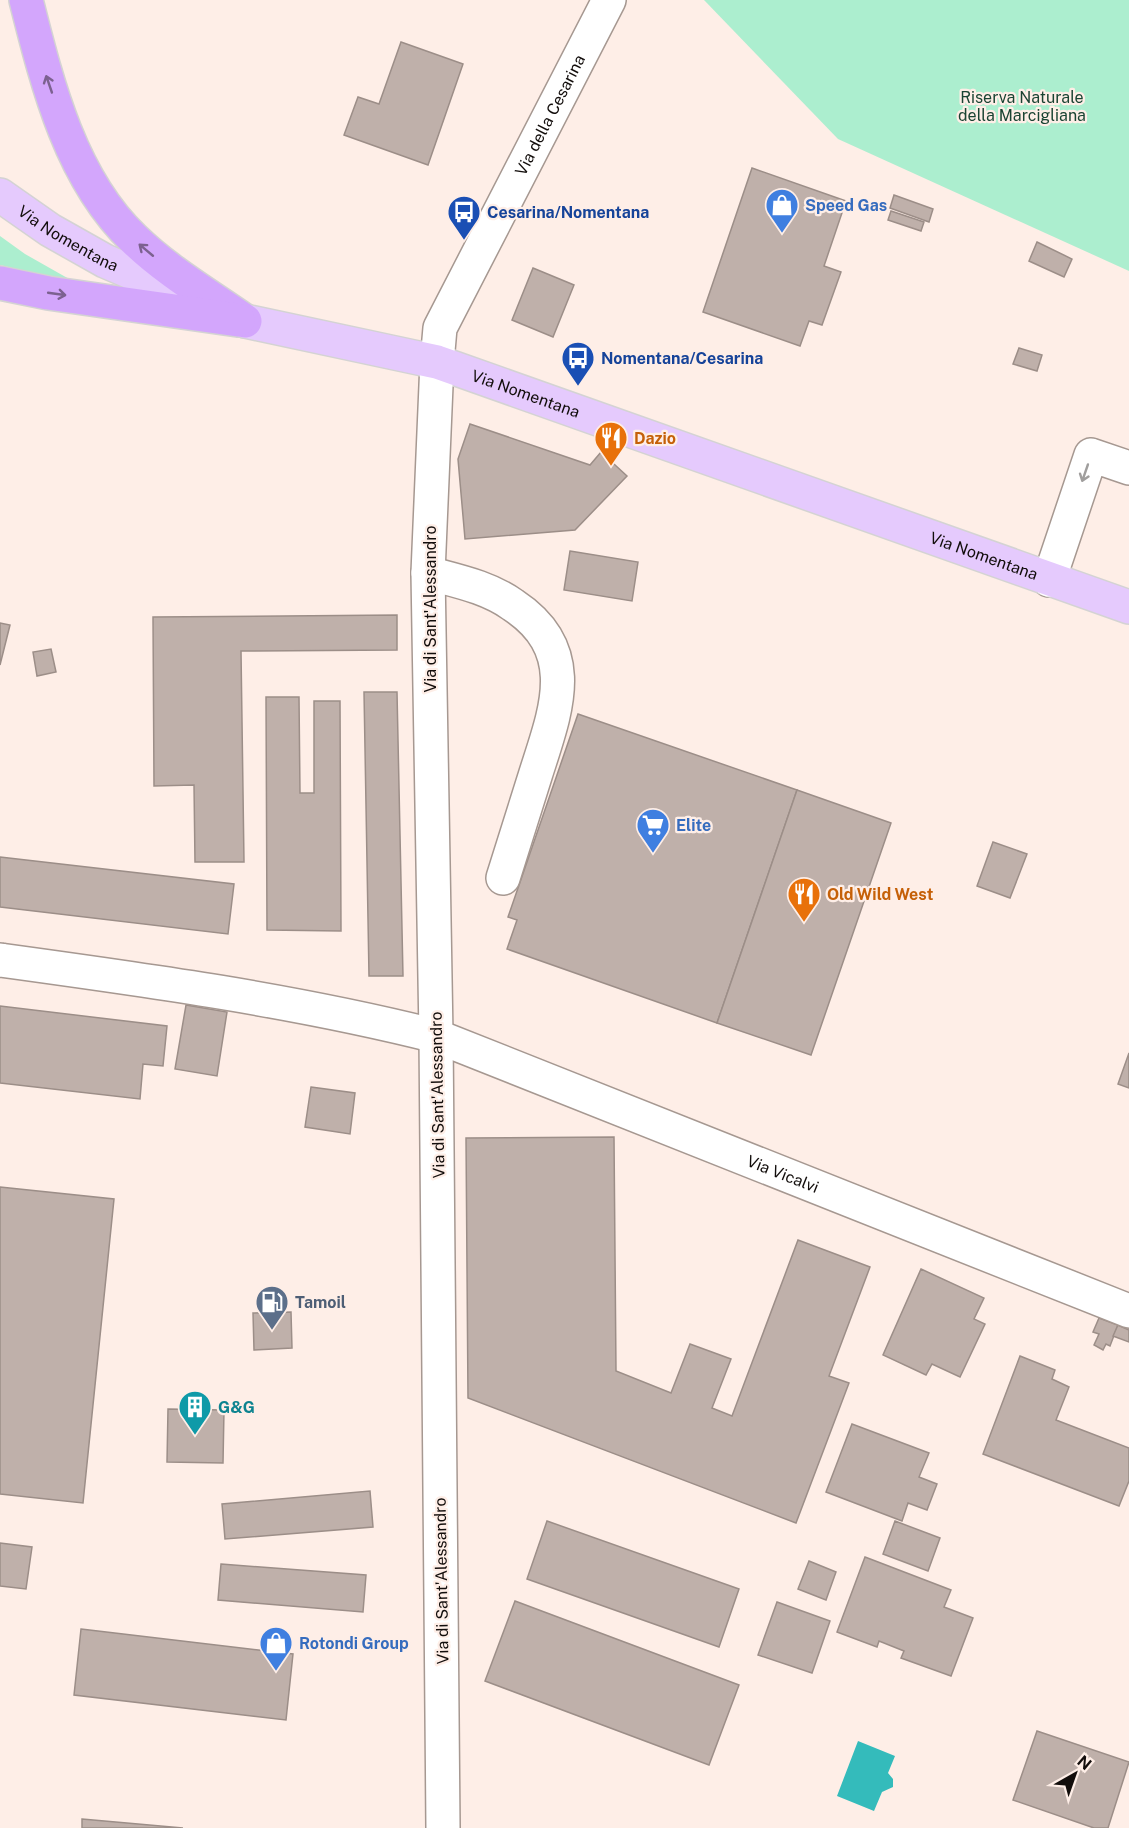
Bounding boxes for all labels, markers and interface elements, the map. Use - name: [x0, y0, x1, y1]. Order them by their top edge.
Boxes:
- street label: Via della Cesarina: [511, 52, 589, 179]
- one-way arrow: [42, 75, 53, 94]
- park label: Riserva Naturale della Marcigliana: [958, 88, 1086, 125]
- shop icon: Speed Gas: [764, 187, 800, 234]
- bus stop icon: Cesarina/Nomentana: [446, 194, 482, 241]
- place label: Speed Gas: [805, 196, 887, 215]
- street label: Via Nomentana: [14, 202, 121, 276]
- place label: Cesarina/Nomentana: [487, 203, 649, 222]
- one-way arrow: [138, 243, 154, 256]
- one-way arrow: [47, 289, 67, 300]
- bus stop icon: Nomentana/Cesarina: [560, 340, 596, 387]
- place label: Nomentana/Cesarina: [601, 349, 763, 368]
- street label: Via Nomentana: [469, 366, 582, 422]
- restaurant icon: Dazio: [593, 420, 629, 467]
- place label: Dazio: [634, 429, 676, 448]
- one-way arrow: [1079, 463, 1090, 482]
- street label: Via di Sant'Alessandro: [421, 526, 440, 692]
- street label: Via Nomentana: [927, 528, 1040, 584]
- supermarket icon: Elite: [635, 807, 671, 854]
- place label: Elite: [676, 816, 711, 835]
- restaurant icon: Old Wild West: [786, 876, 822, 923]
- place label: Old Wild West: [827, 885, 934, 904]
- street label: Via di Sant'Alessandro: [427, 1011, 448, 1179]
- street label: Via Vicalvi: [744, 1151, 821, 1197]
- fuel station icon: Tamoil: [254, 1284, 290, 1331]
- place label: Tamoil: [295, 1293, 346, 1312]
- building icon: G&G: [177, 1389, 213, 1436]
- place label: G&G: [218, 1398, 255, 1417]
- street label: Via di Sant'Alessandro: [431, 1497, 452, 1665]
- shop icon: Rotondi Group: [258, 1625, 294, 1672]
- place label: Rotondi Group: [299, 1634, 409, 1653]
- north arrow: [1045, 1744, 1105, 1804]
- text: N: [1073, 1752, 1095, 1774]

